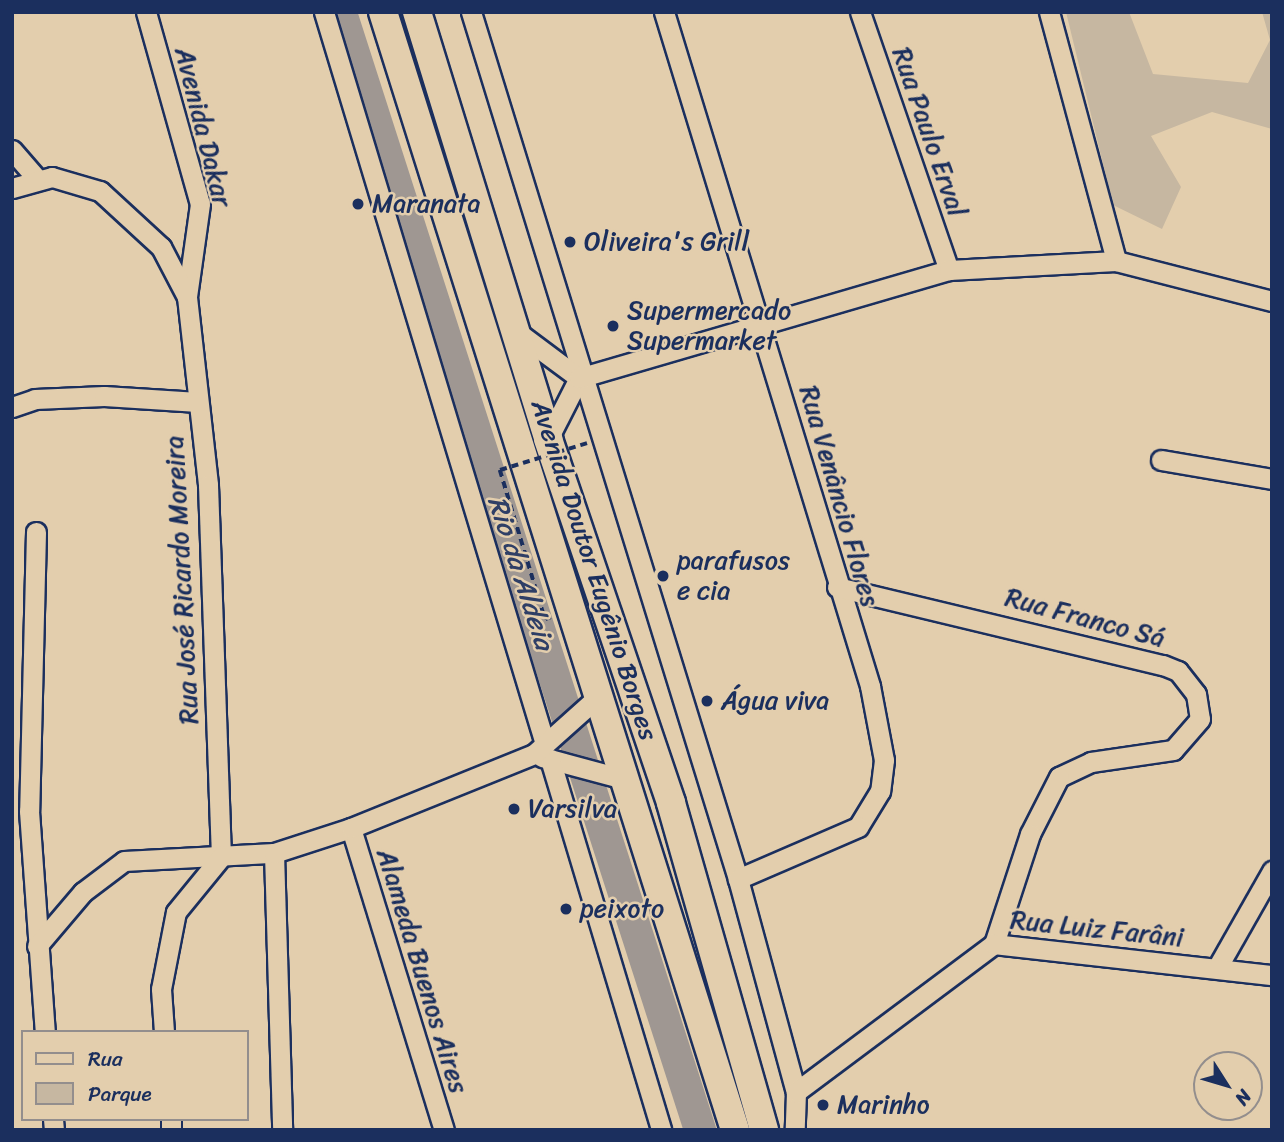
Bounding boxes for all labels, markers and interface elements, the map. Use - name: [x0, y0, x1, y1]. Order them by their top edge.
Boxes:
- street label: Rua Paulo Erval: [885, 43, 973, 221]
- street label: Avenida Dakar: [168, 44, 238, 210]
- place label: Maranata: [372, 188, 481, 220]
- marker: Maranata: [350, 196, 366, 212]
- place label: Oliveira's Grill: [584, 226, 749, 258]
- marker: Oliveira's Grill: [562, 234, 578, 250]
- place label: Supermercado Supermarket: [627, 295, 791, 356]
- marker: Supermercado Supermarket: [605, 318, 621, 334]
- street label: Rua Venâncio Flores: [793, 383, 885, 609]
- street label: Avenida Doutor Eugênio Borges: [524, 397, 664, 743]
- street label: Rua José Ricardo Moreira: [159, 435, 205, 725]
- water label: Rio da Aldeia: [480, 492, 562, 654]
- place label: parafusos e cia: [677, 545, 790, 606]
- marker: parafusos e cia: [655, 568, 671, 584]
- street label: Rua Franco Sá: [1002, 582, 1168, 654]
- place label: Água viva: [721, 685, 829, 717]
- marker: Água viva: [699, 693, 715, 709]
- place label: Varsilva: [528, 793, 617, 825]
- marker: Varsilva: [506, 801, 522, 817]
- street label: Alameda Buenos Aires: [370, 845, 474, 1097]
- place label: peixoto: [580, 893, 664, 925]
- marker: peixoto: [558, 901, 574, 917]
- street label: Rua Luiz Farâni: [1009, 904, 1185, 954]
- legend: [21, 1030, 248, 1121]
- text: Rua: [88, 1040, 123, 1078]
- north arrow: [1193, 1051, 1263, 1121]
- text: Parque: [88, 1075, 152, 1113]
- text: N: [1226, 1083, 1261, 1113]
- place label: Marinho: [837, 1089, 930, 1121]
- marker: Marinho: [815, 1097, 831, 1113]

